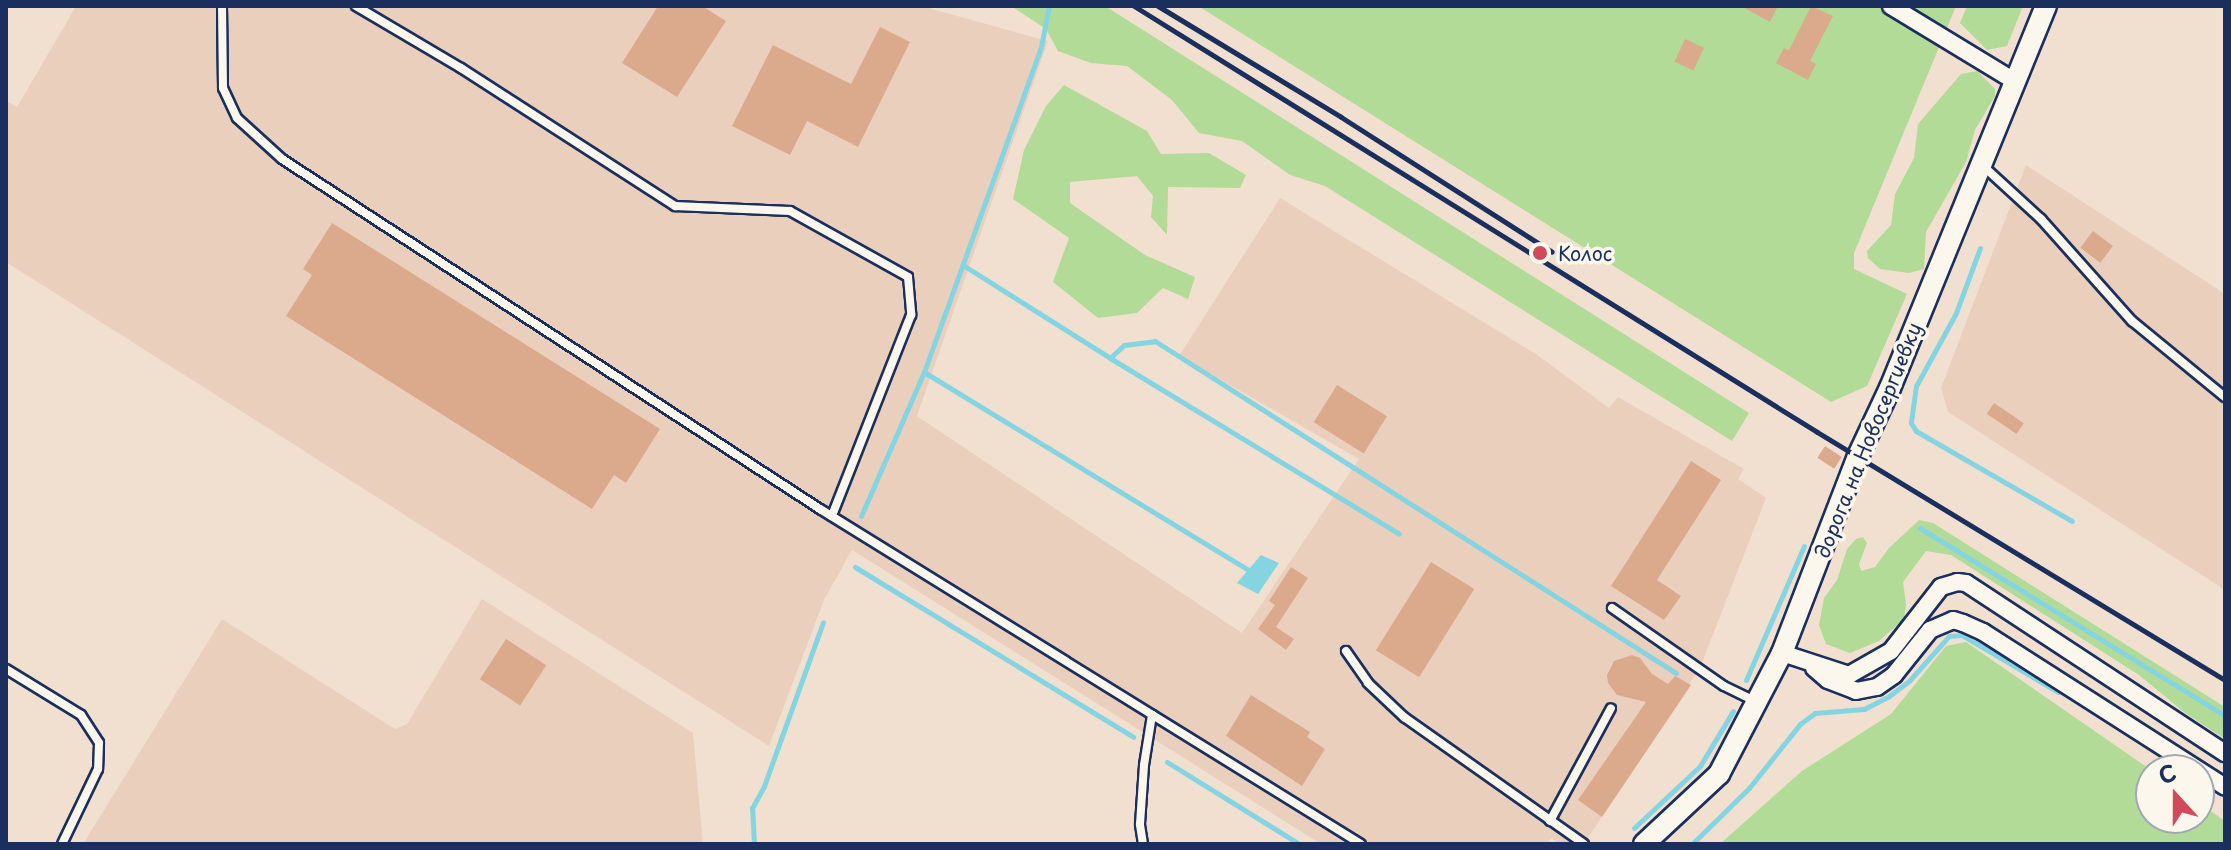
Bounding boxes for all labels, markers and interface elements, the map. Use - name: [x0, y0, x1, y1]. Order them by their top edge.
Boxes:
- place label: Колос: [1558, 241, 1612, 265]
- marker: Колос: [1529, 242, 1551, 264]
- street label: дорога на Новосергиевку: [1810, 318, 1926, 562]
- north arrow: [2135, 754, 2215, 834]
- text: С: [2153, 755, 2181, 791]

